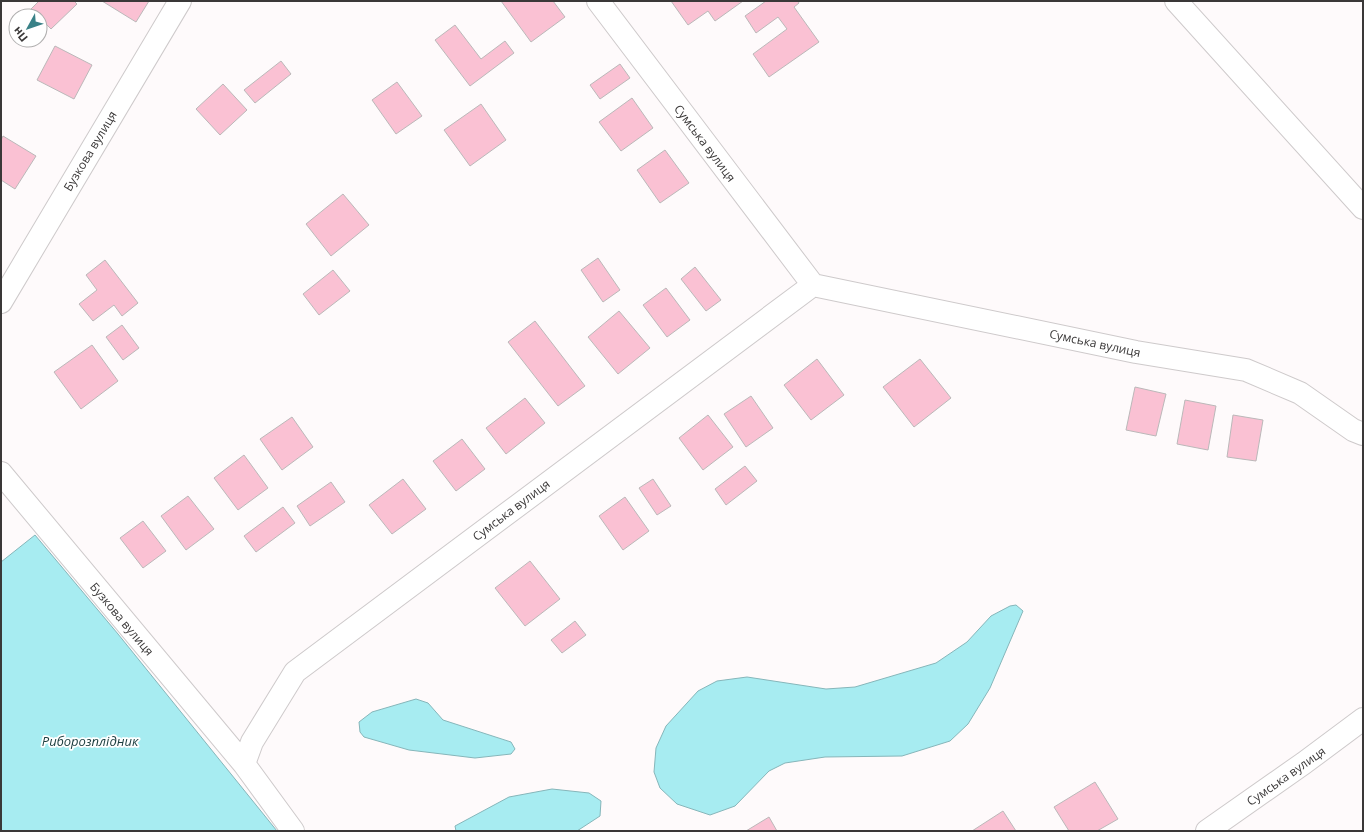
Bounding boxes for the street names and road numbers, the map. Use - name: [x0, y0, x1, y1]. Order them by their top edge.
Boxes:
- street label: Сумська вулиця: [670, 101, 740, 185]
- street label: Бузкова вулиця: [59, 108, 121, 194]
- street label: Сумська вулиця: [1048, 325, 1142, 361]
- street label: Сумська вулиця: [469, 475, 553, 545]
- street label: Бузкова вулиця: [86, 579, 158, 659]
- street label: Сумська вулиця: [1243, 742, 1329, 810]

